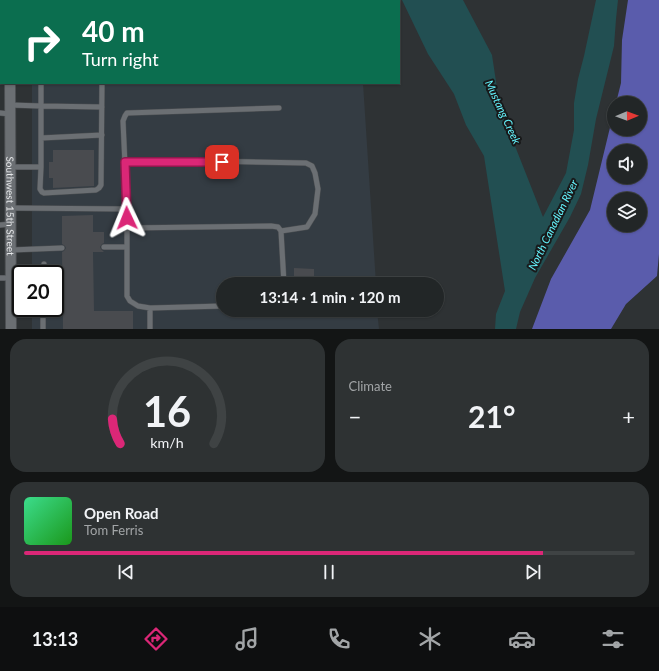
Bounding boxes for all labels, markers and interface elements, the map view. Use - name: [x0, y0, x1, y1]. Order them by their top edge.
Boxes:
- text: 40 m: [82, 14, 145, 48]
- icon: right: [16, 16, 68, 68]
- text: Turn right: [82, 48, 159, 70]
- water label: Mustang Creek: [483, 78, 524, 146]
- north arrow: [607, 96, 647, 136]
- map controls: [607, 96, 647, 232]
- button: sound: [607, 144, 647, 184]
- pin: [205, 145, 239, 179]
- icon: arrive: [211, 151, 233, 173]
- street label: Southwest 15th Street: [4, 156, 17, 256]
- water label: North Canadian River: [525, 177, 580, 272]
- button: layers: [607, 192, 647, 232]
- position arrow: [106, 197, 148, 239]
- speed limit sign: 20: [12, 265, 64, 317]
- text: 13:14 · 1 min · 120 m: [260, 288, 400, 306]
- text: Climate: [349, 378, 392, 394]
- text: 16: [143, 385, 191, 435]
- text: 21°: [468, 398, 515, 434]
- text: −: [349, 403, 361, 430]
- text: +: [622, 403, 635, 430]
- text: km/h: [151, 433, 184, 450]
- text: Open Road: [84, 504, 159, 522]
- text: Tom Ferris: [84, 522, 143, 538]
- icon: previous: [115, 561, 137, 583]
- icon: pause: [318, 561, 340, 583]
- icon: next: [522, 561, 544, 583]
- icon: directions: [142, 625, 170, 653]
- icon: music: [233, 625, 261, 653]
- icon: phone: [325, 625, 353, 653]
- icon: climate: [416, 625, 444, 653]
- icon: car: [508, 625, 536, 653]
- icon: filters: [599, 625, 627, 653]
- text: 13:13: [32, 628, 78, 650]

